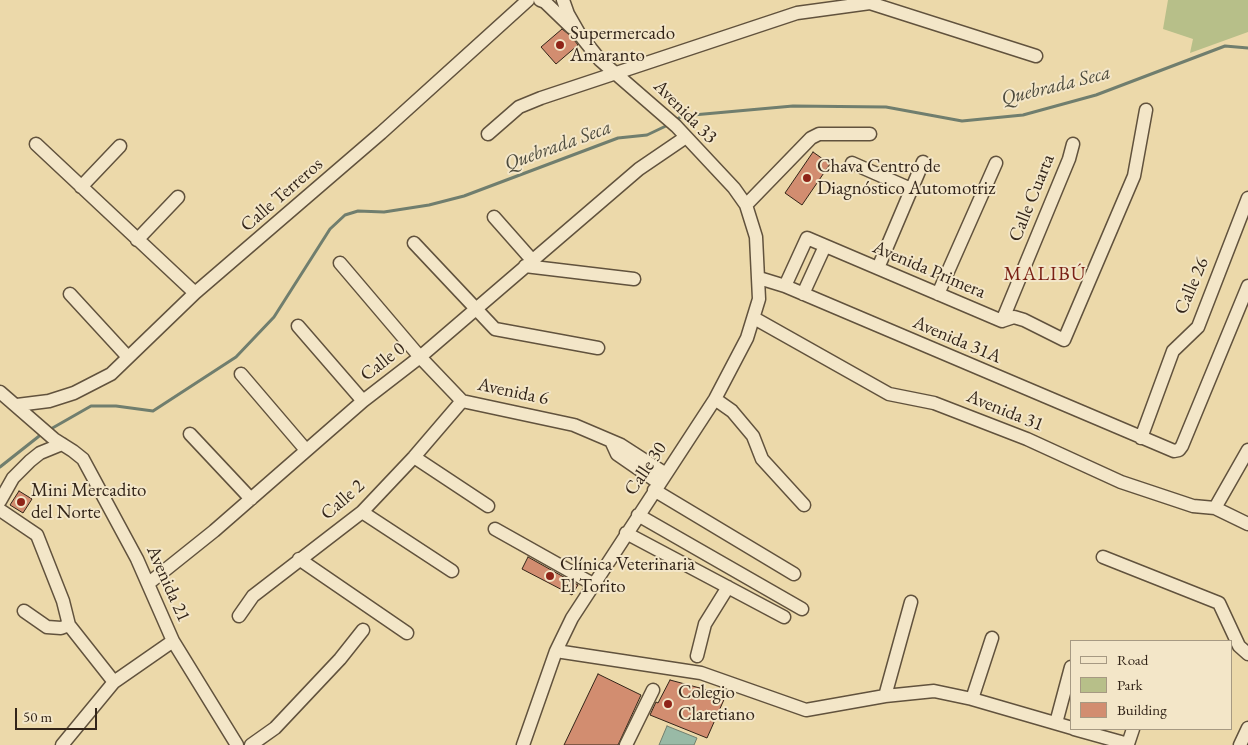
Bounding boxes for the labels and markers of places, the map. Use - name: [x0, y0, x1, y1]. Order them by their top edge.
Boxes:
- place label: Supermercado Amaranto: [570, 23, 675, 67]
- marker: Supermercado Amaranto: [554, 39, 566, 51]
- place label: Chava Centro de Diagnóstico Automotriz: [817, 156, 995, 200]
- marker: Chava Centro de Diagnóstico Automotriz: [801, 172, 813, 184]
- place label: Mini Mercadito del Norte: [31, 480, 146, 524]
- marker: Mini Mercadito del Norte: [15, 496, 27, 508]
- place label: Clínica Veterinaria El Torito: [560, 554, 695, 598]
- marker: Clínica Veterinaria El Torito: [544, 570, 556, 582]
- place label: Colegio Claretiano: [678, 682, 755, 726]
- marker: Colegio Claretiano: [662, 698, 674, 710]

